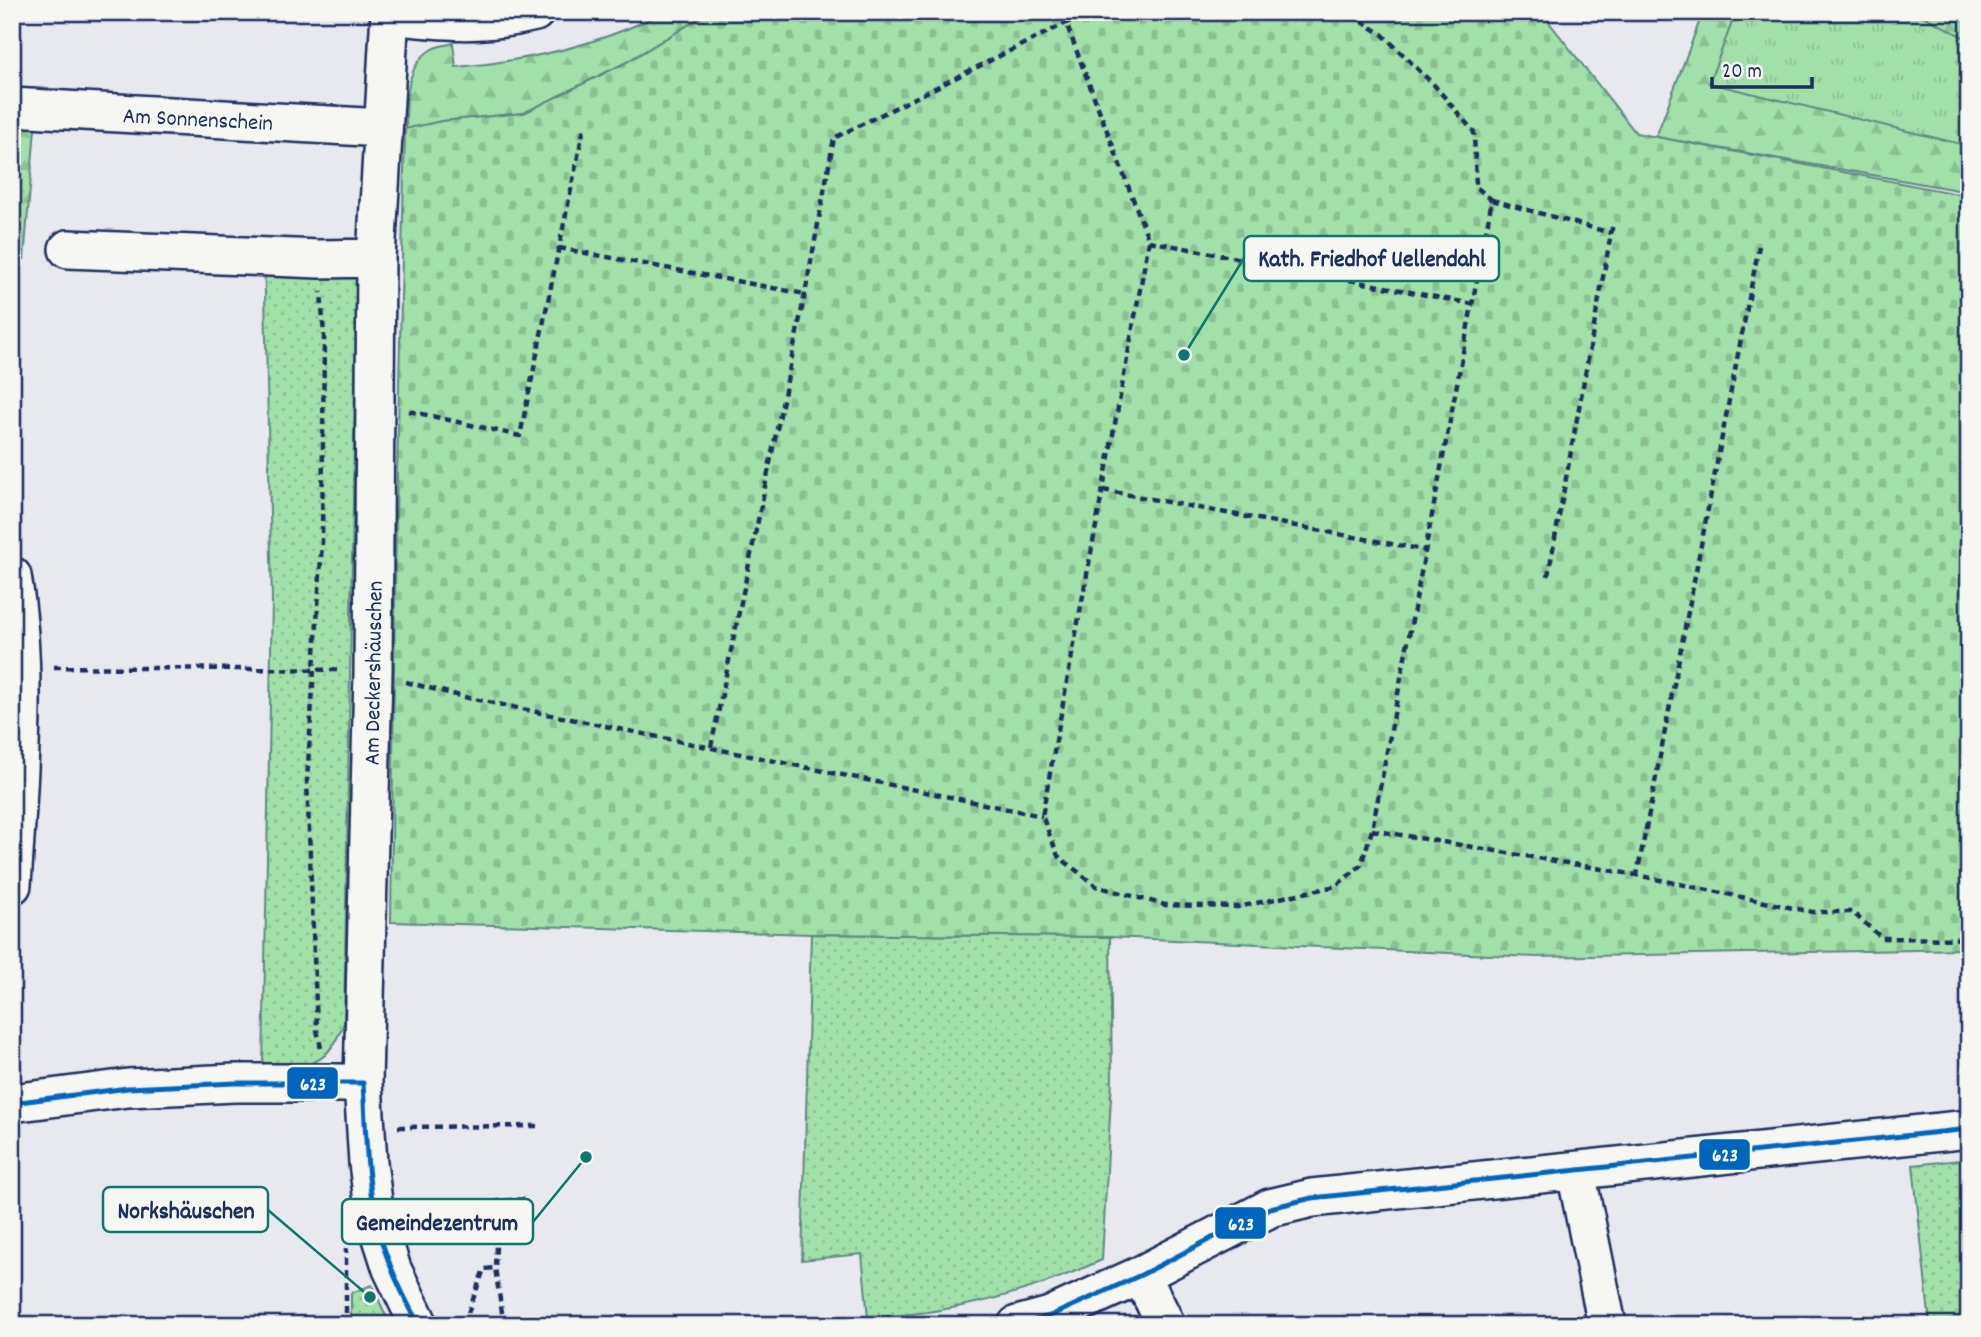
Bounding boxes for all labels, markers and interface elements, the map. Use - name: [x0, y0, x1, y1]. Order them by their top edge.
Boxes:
- scale bar: [1712, 46, 1811, 90]
- text: 20 m: [1722, 58, 1762, 88]
- street label: Am Sonnenschein: [122, 101, 274, 142]
- callout: Kath. Friedhof Uellendahl: [1244, 236, 1499, 281]
- text: Kath. Friedhof Uellendahl: [1258, 244, 1486, 278]
- street label: Am Deckershäuschen: [357, 580, 394, 766]
- line badge: 623: [286, 1066, 339, 1100]
- text: 623: [300, 1073, 326, 1100]
- line badge: 623: [1698, 1138, 1751, 1171]
- text: 623: [1712, 1144, 1738, 1171]
- callout: Norkshäuschen: [103, 1187, 268, 1232]
- text: Norkshäuschen: [117, 1196, 255, 1230]
- callout: Gemeindezentrum: [342, 1199, 533, 1244]
- line badge: 623: [1214, 1206, 1267, 1240]
- text: Gemeindezentrum: [356, 1208, 518, 1242]
- text: 623: [1228, 1213, 1254, 1240]

